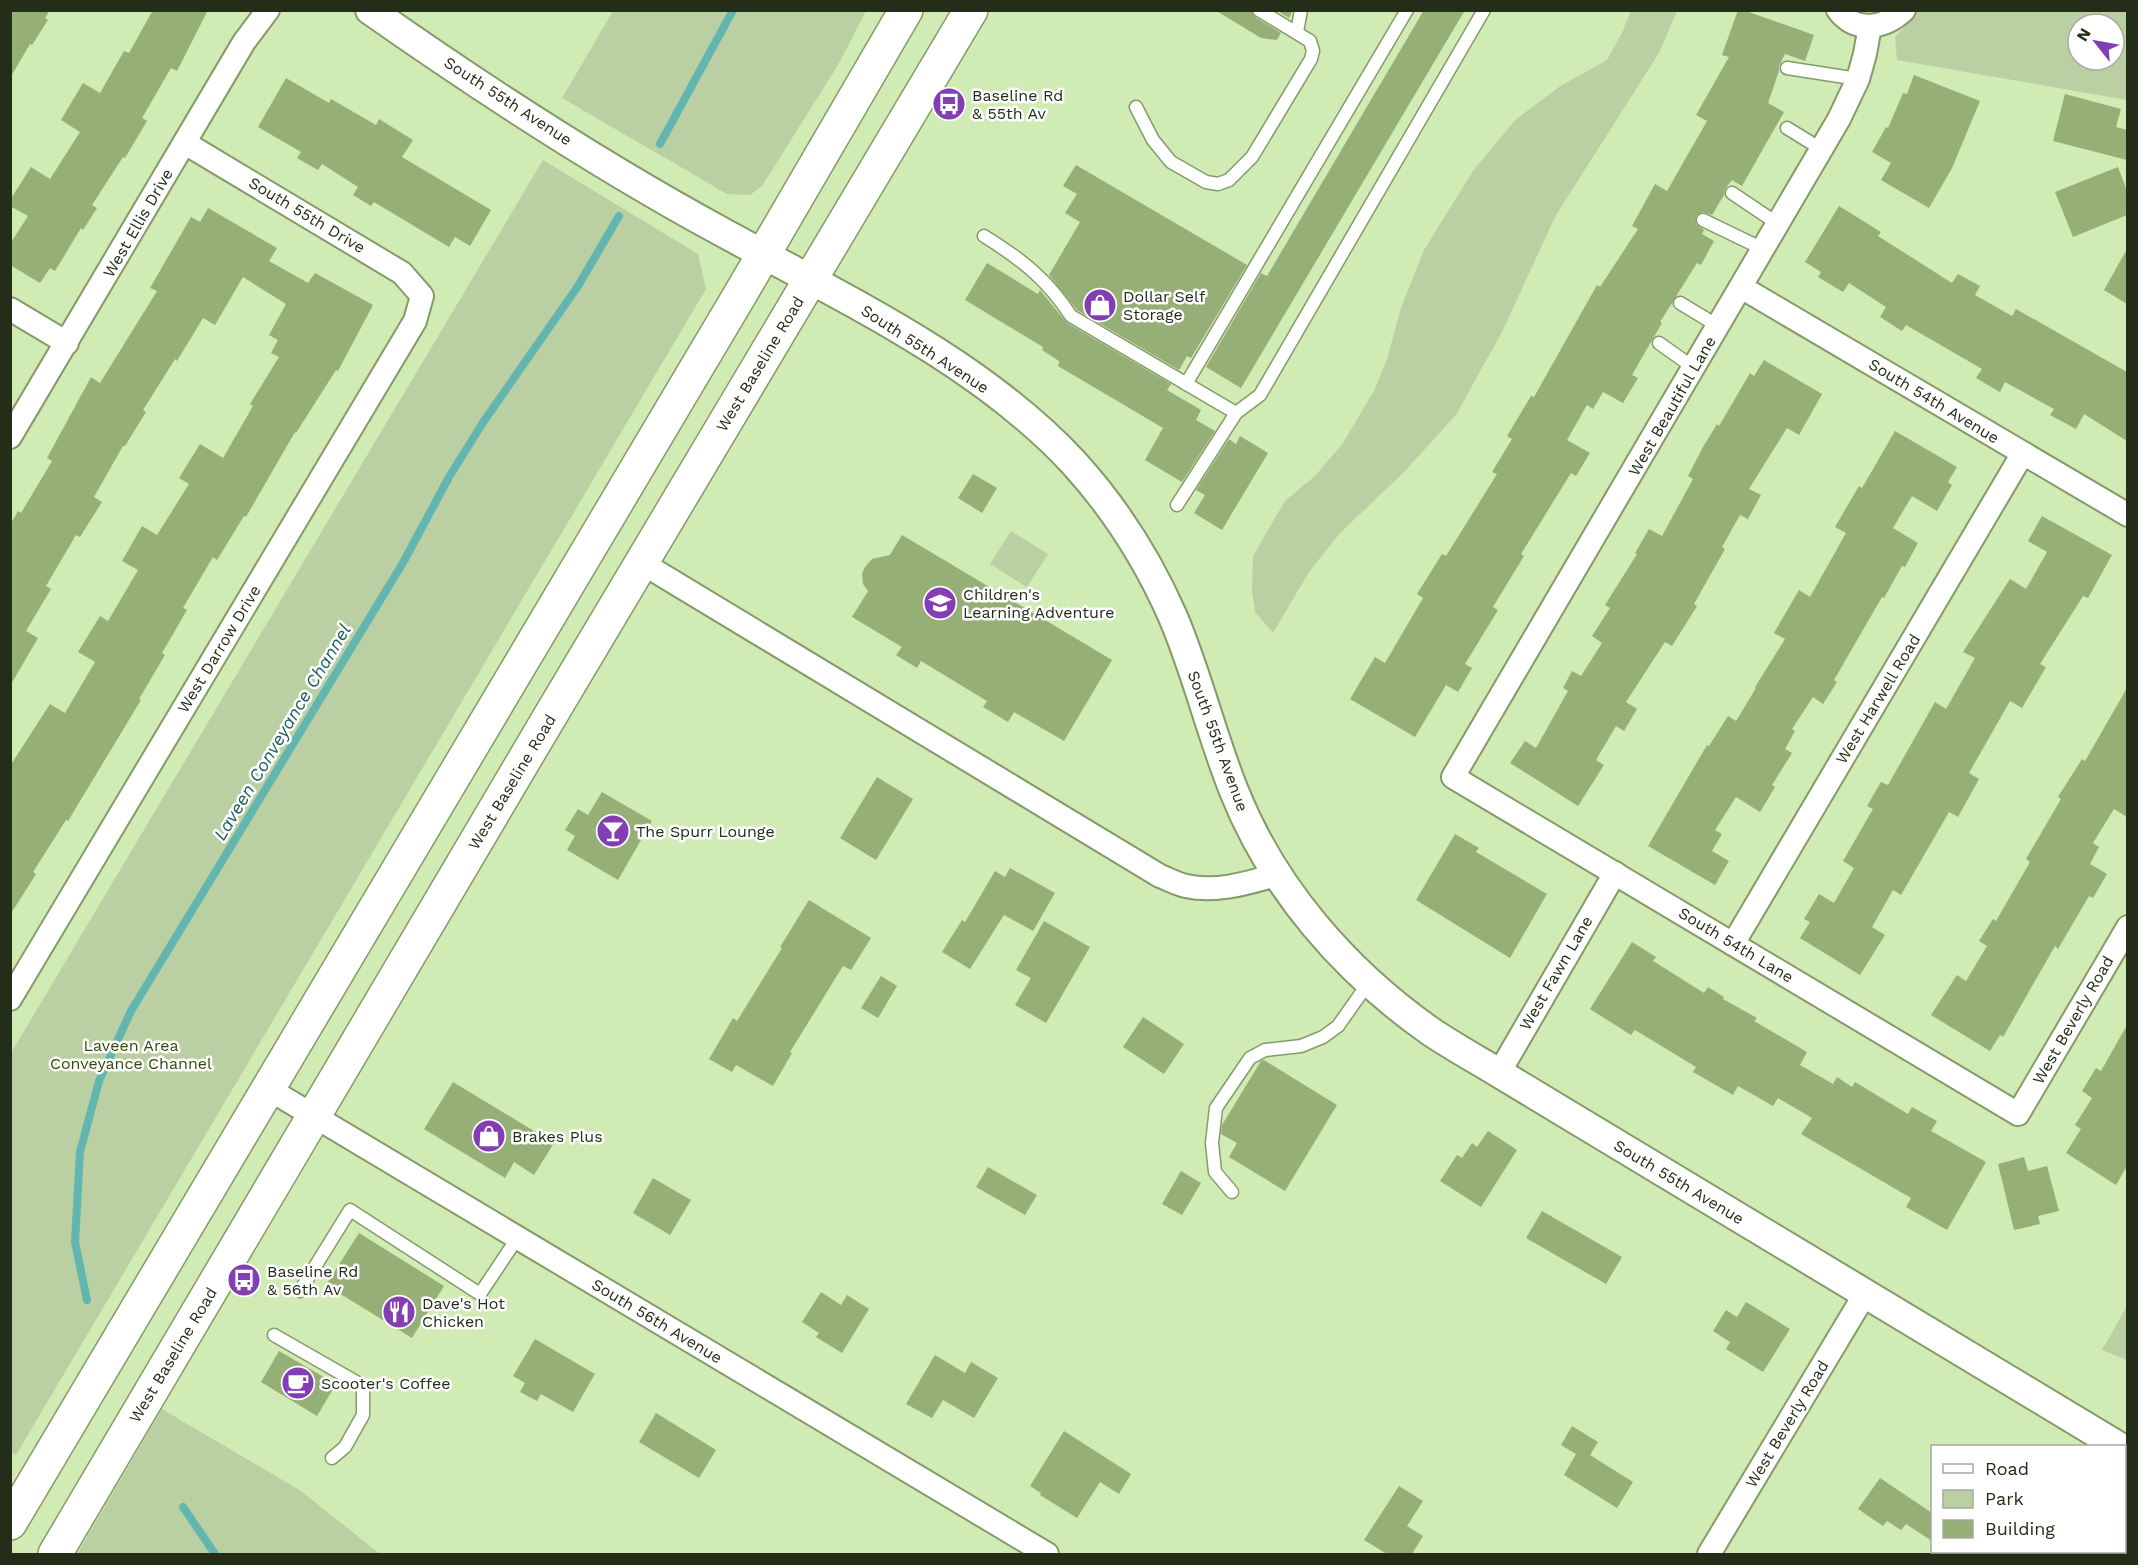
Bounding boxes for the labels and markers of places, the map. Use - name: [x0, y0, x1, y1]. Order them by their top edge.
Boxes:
- bus stop icon: Baseline Rd & 55th Av: [931, 86, 967, 122]
- place label: Baseline Rd & 55th Av: [972, 86, 1063, 123]
- shop icon: Dollar Self Storage: [1082, 287, 1118, 323]
- place label: Dollar Self Storage: [1123, 287, 1206, 324]
- school or university icon: Children's Learning Adventure: [922, 585, 958, 621]
- place label: Children's Learning Adventure: [963, 585, 1114, 622]
- bar icon: The Spurr Lounge: [595, 813, 631, 849]
- place label: The Spurr Lounge: [636, 822, 775, 841]
- shop icon: Brakes Plus: [471, 1118, 507, 1154]
- place label: Brakes Plus: [512, 1127, 603, 1146]
- bus stop icon: Baseline Rd & 56th Av: [226, 1262, 262, 1298]
- place label: Baseline Rd & 56th Av: [267, 1262, 358, 1299]
- restaurant icon: Dave's Hot Chicken: [381, 1294, 417, 1330]
- place label: Dave's Hot Chicken: [422, 1294, 505, 1331]
- cafe icon: Scooter's Coffee: [280, 1365, 316, 1401]
- place label: Scooter's Coffee: [321, 1374, 450, 1393]

